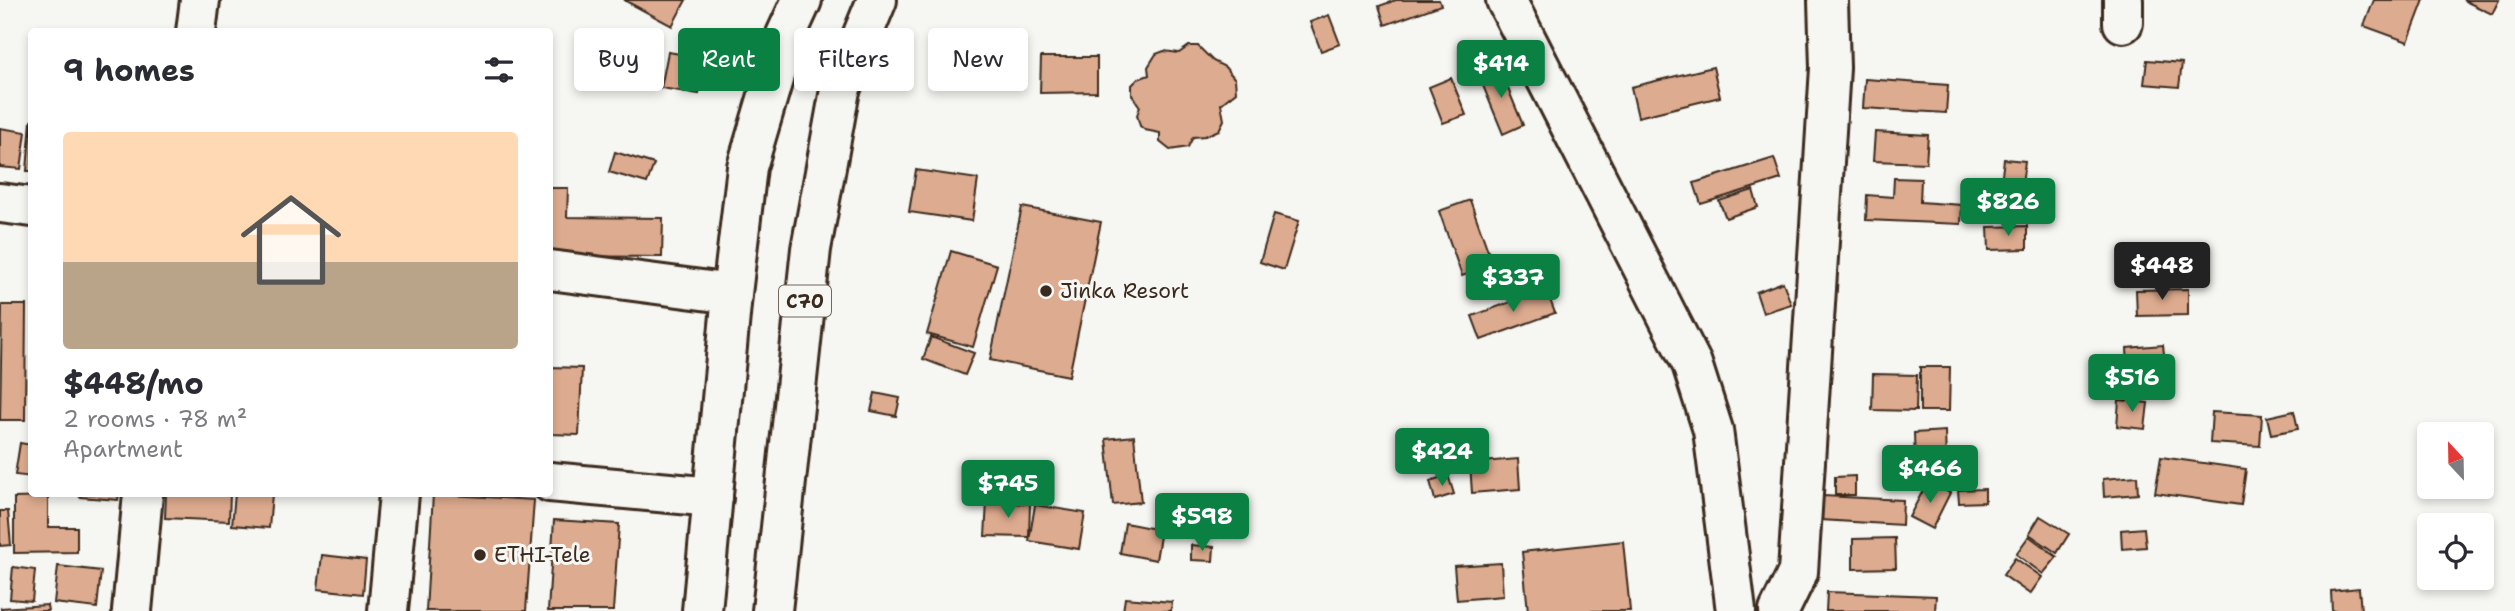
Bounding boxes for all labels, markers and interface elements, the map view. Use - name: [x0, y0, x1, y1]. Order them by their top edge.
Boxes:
- chip: Buy: [574, 28, 664, 91]
- chip: Rent: [678, 28, 780, 91]
- chip: Filters: [794, 28, 914, 91]
- chip: New: [928, 28, 1028, 91]
- pin: $414: [1460, 41, 1542, 100]
- text: $414: [1473, 48, 1529, 78]
- text: 9 homes: [63, 50, 195, 91]
- icon: filters: [480, 51, 518, 89]
- icon: home: [228, 177, 354, 303]
- pin: $826: [1967, 178, 2049, 238]
- text: $826: [1976, 186, 2040, 216]
- pin: $448: [2121, 243, 2203, 302]
- text: $448: [2130, 250, 2194, 280]
- pin: $337: [1472, 254, 1554, 314]
- text: $337: [1482, 262, 1544, 292]
- place label: Jinka Resort: [1060, 277, 1189, 305]
- marker: Jinka Resort: [1038, 283, 1054, 299]
- road number: C70: [779, 286, 831, 316]
- pin: $516: [2091, 354, 2173, 414]
- text: $516: [2104, 362, 2160, 392]
- text: $448/mo: [63, 363, 204, 404]
- text: 2 rooms · 78 m²: [63, 404, 247, 434]
- north arrow: [2417, 422, 2494, 499]
- map controls: [2417, 422, 2494, 590]
- pin: $424: [1401, 428, 1483, 488]
- text: Apartment: [63, 434, 183, 464]
- text: $424: [1411, 436, 1473, 466]
- pin: $466: [1889, 446, 1971, 505]
- text: $466: [1898, 453, 1962, 483]
- pin: $745: [967, 461, 1049, 520]
- text: $745: [978, 468, 1038, 498]
- pin: $598: [1161, 494, 1243, 553]
- text: $598: [1171, 501, 1233, 531]
- button: locate: [2417, 513, 2494, 590]
- place label: ETHI-Tele: [494, 541, 591, 569]
- marker: ETHI-Tele: [472, 547, 488, 563]

